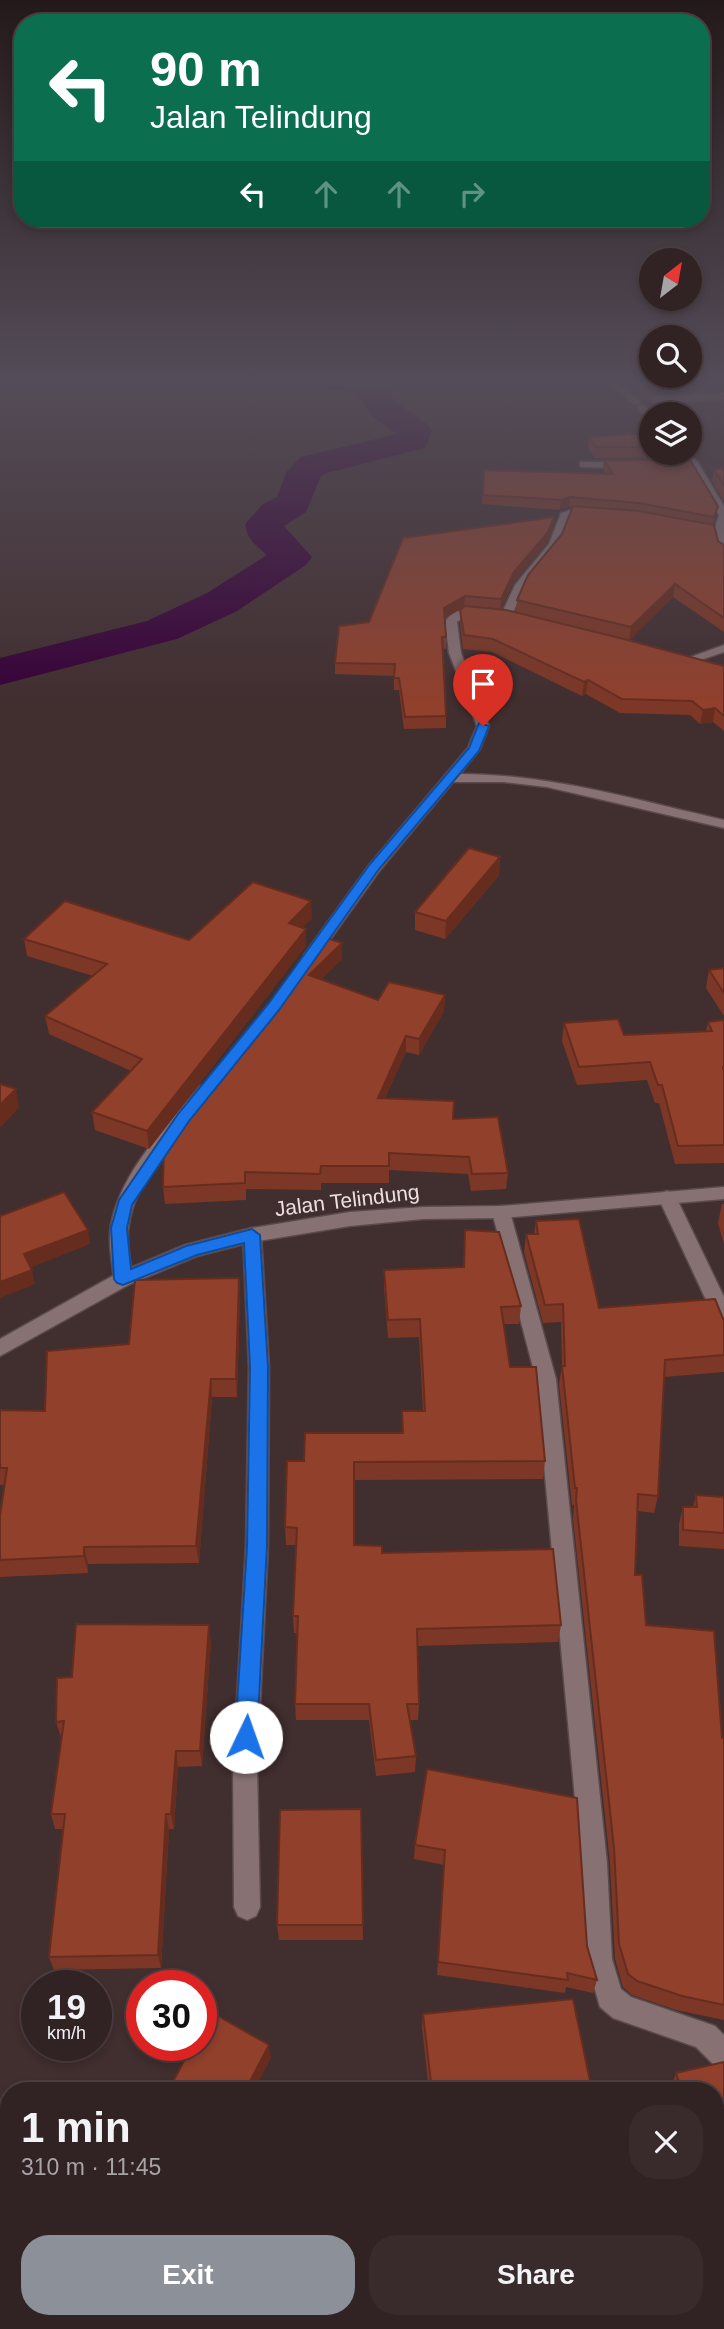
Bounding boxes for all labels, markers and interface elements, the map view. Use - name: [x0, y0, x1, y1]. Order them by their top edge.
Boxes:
- icon: left: [35, 42, 126, 133]
- text: 90 m: [150, 42, 262, 96]
- text: Jalan Telindung: [150, 99, 372, 135]
- icon: left: [234, 175, 272, 213]
- icon: ahead: [307, 175, 345, 213]
- icon: ahead: [380, 175, 418, 213]
- icon: right: [453, 175, 491, 213]
- north arrow: [639, 248, 702, 312]
- map controls: [639, 248, 702, 465]
- button: search: [639, 325, 702, 388]
- button: layers: [639, 402, 702, 465]
- pin: [453, 654, 513, 726]
- icon: arrive: [464, 665, 502, 703]
- street label: Jalan Telindung: [273, 1180, 421, 1220]
- position arrow: [209, 1700, 283, 1774]
- speed limit sign: 30: [126, 1970, 217, 2061]
- text: 19: [47, 1987, 86, 2026]
- text: km/h: [47, 2023, 86, 2043]
- text: 1 min: [21, 2104, 131, 2151]
- button: close: [629, 2105, 703, 2179]
- text: 310 m · 11:45: [21, 2154, 161, 2180]
- button: Exit: [21, 2235, 355, 2315]
- button: Share: [369, 2235, 703, 2315]

